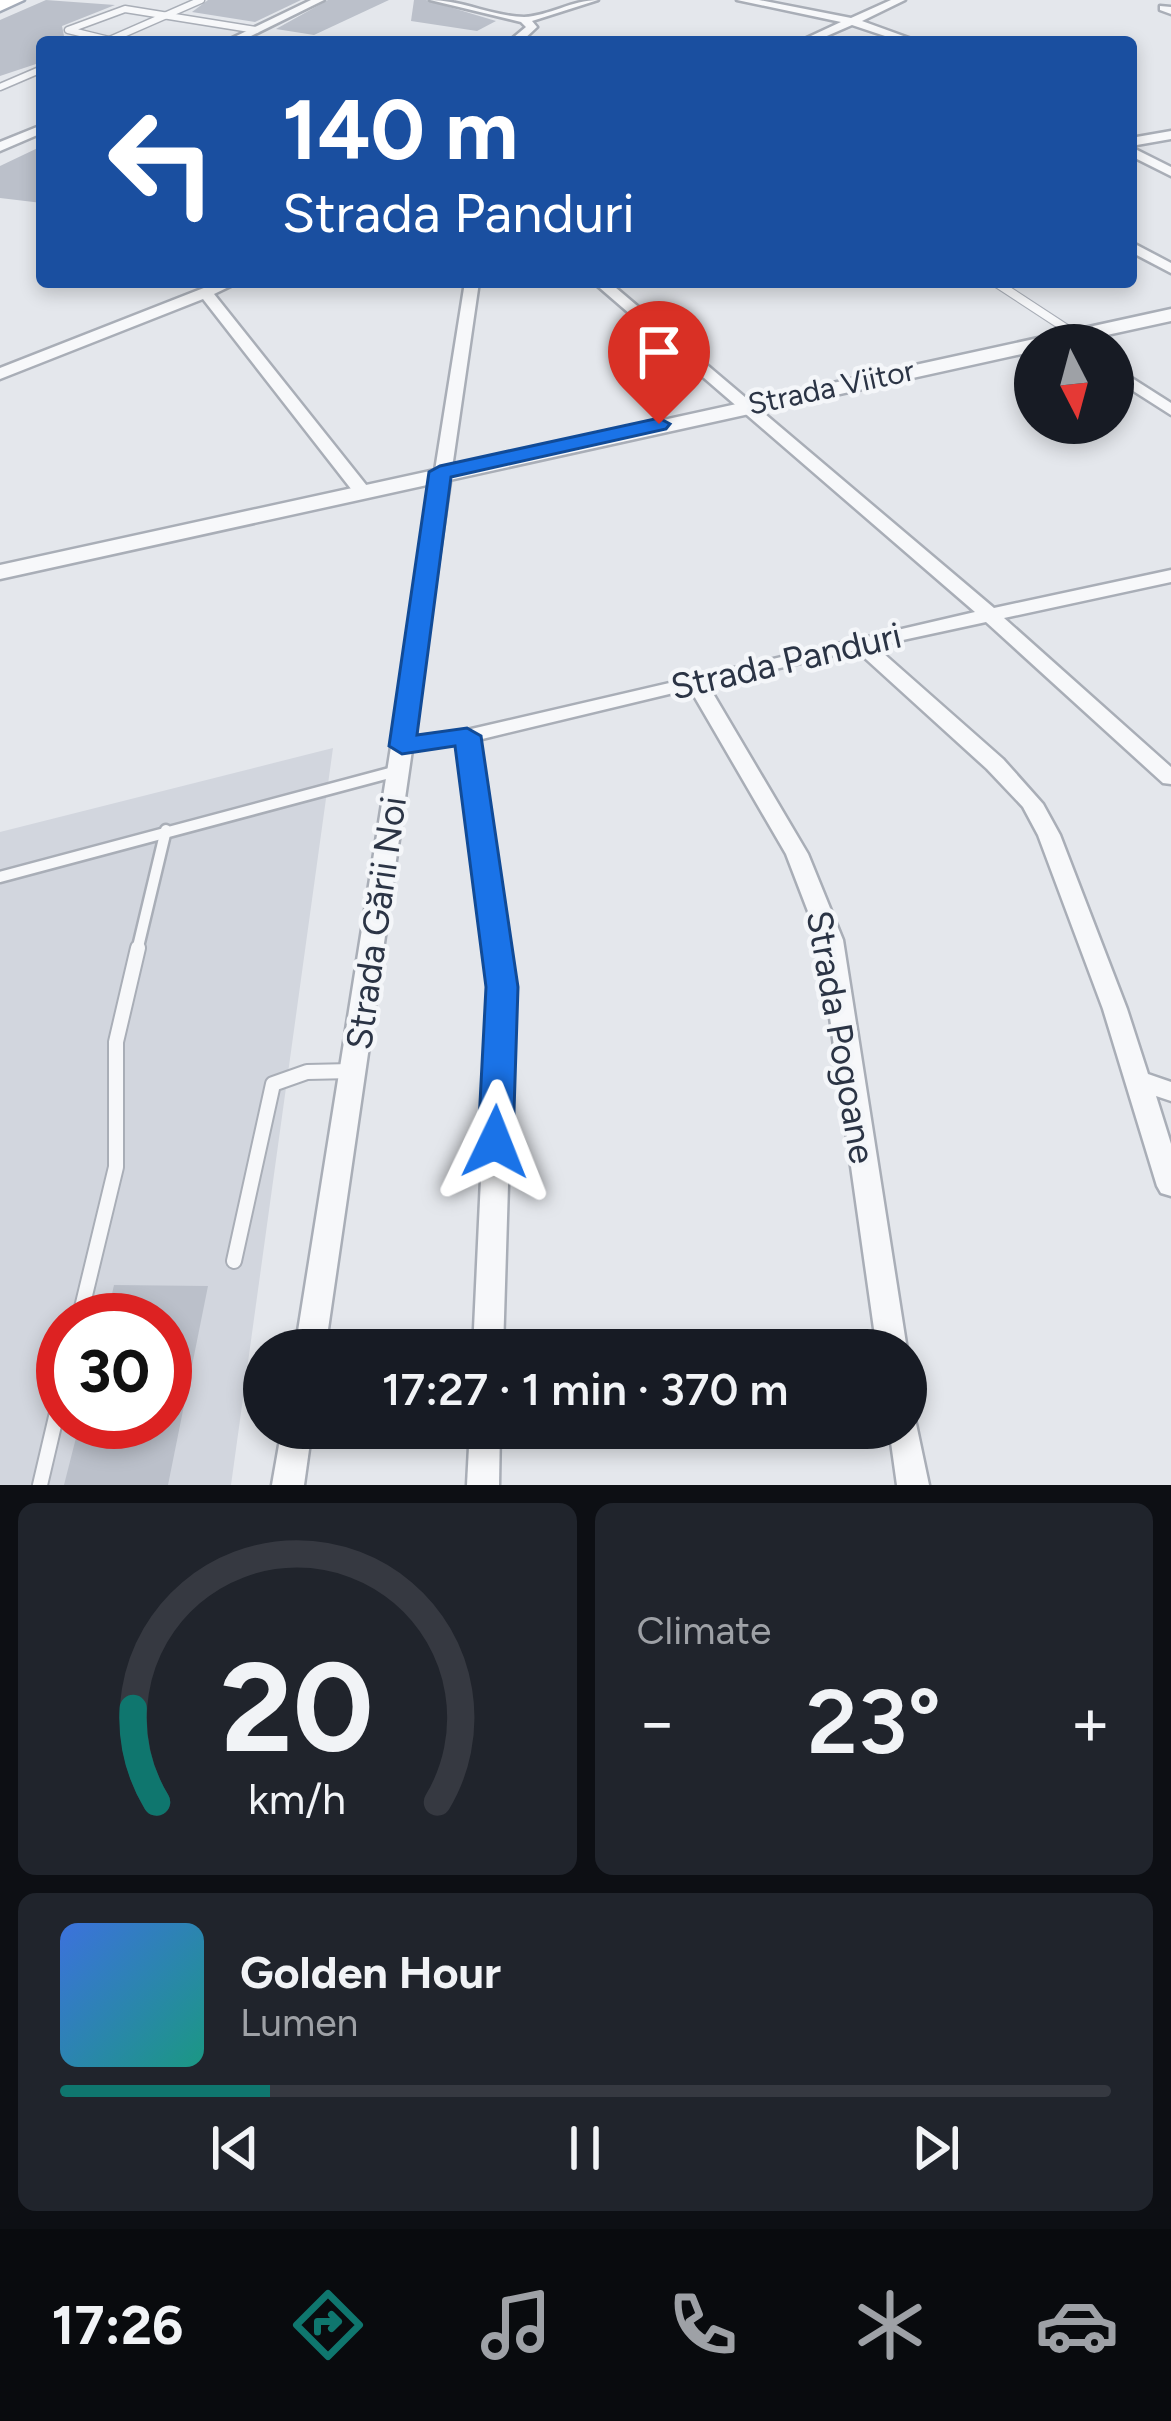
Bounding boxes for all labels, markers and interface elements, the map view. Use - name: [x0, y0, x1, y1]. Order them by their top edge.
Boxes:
- text: 140 m: [282, 79, 518, 180]
- icon: left: [84, 84, 240, 240]
- text: Strada Panduri: [282, 181, 635, 246]
- pin: [608, 301, 710, 424]
- icon: arrive: [626, 319, 692, 385]
- north arrow: [1014, 324, 1134, 444]
- map controls: [1014, 324, 1134, 444]
- street label: Strada Viitor: [744, 351, 918, 423]
- street label: Strada Panduri: [667, 614, 905, 708]
- street label: Strada Gării Noi: [337, 794, 415, 1052]
- street label: Strada Pogoane: [798, 907, 884, 1167]
- position arrow: [432, 1079, 558, 1205]
- speed limit sign: 30: [36, 1293, 192, 1449]
- text: 17:27 · 1 min · 370 m: [382, 1362, 788, 1416]
- text: Climate: [637, 1607, 771, 1654]
- text: 20: [221, 1632, 374, 1782]
- text: 23°: [806, 1667, 941, 1776]
- text: −: [637, 1682, 678, 1762]
- text: +: [1070, 1682, 1111, 1762]
- text: km/h: [248, 1773, 346, 1825]
- text: Golden Hour: [240, 1945, 501, 1999]
- text: Lumen: [240, 1999, 358, 2046]
- icon: previous: [202, 2115, 268, 2181]
- icon: pause: [552, 2115, 618, 2181]
- icon: next: [903, 2115, 969, 2181]
- icon: directions: [286, 2283, 370, 2367]
- icon: music: [474, 2283, 558, 2367]
- icon: phone: [661, 2283, 745, 2367]
- icon: climate: [848, 2283, 932, 2367]
- icon: car: [1035, 2283, 1119, 2367]
- text: 17:26: [52, 2293, 183, 2358]

